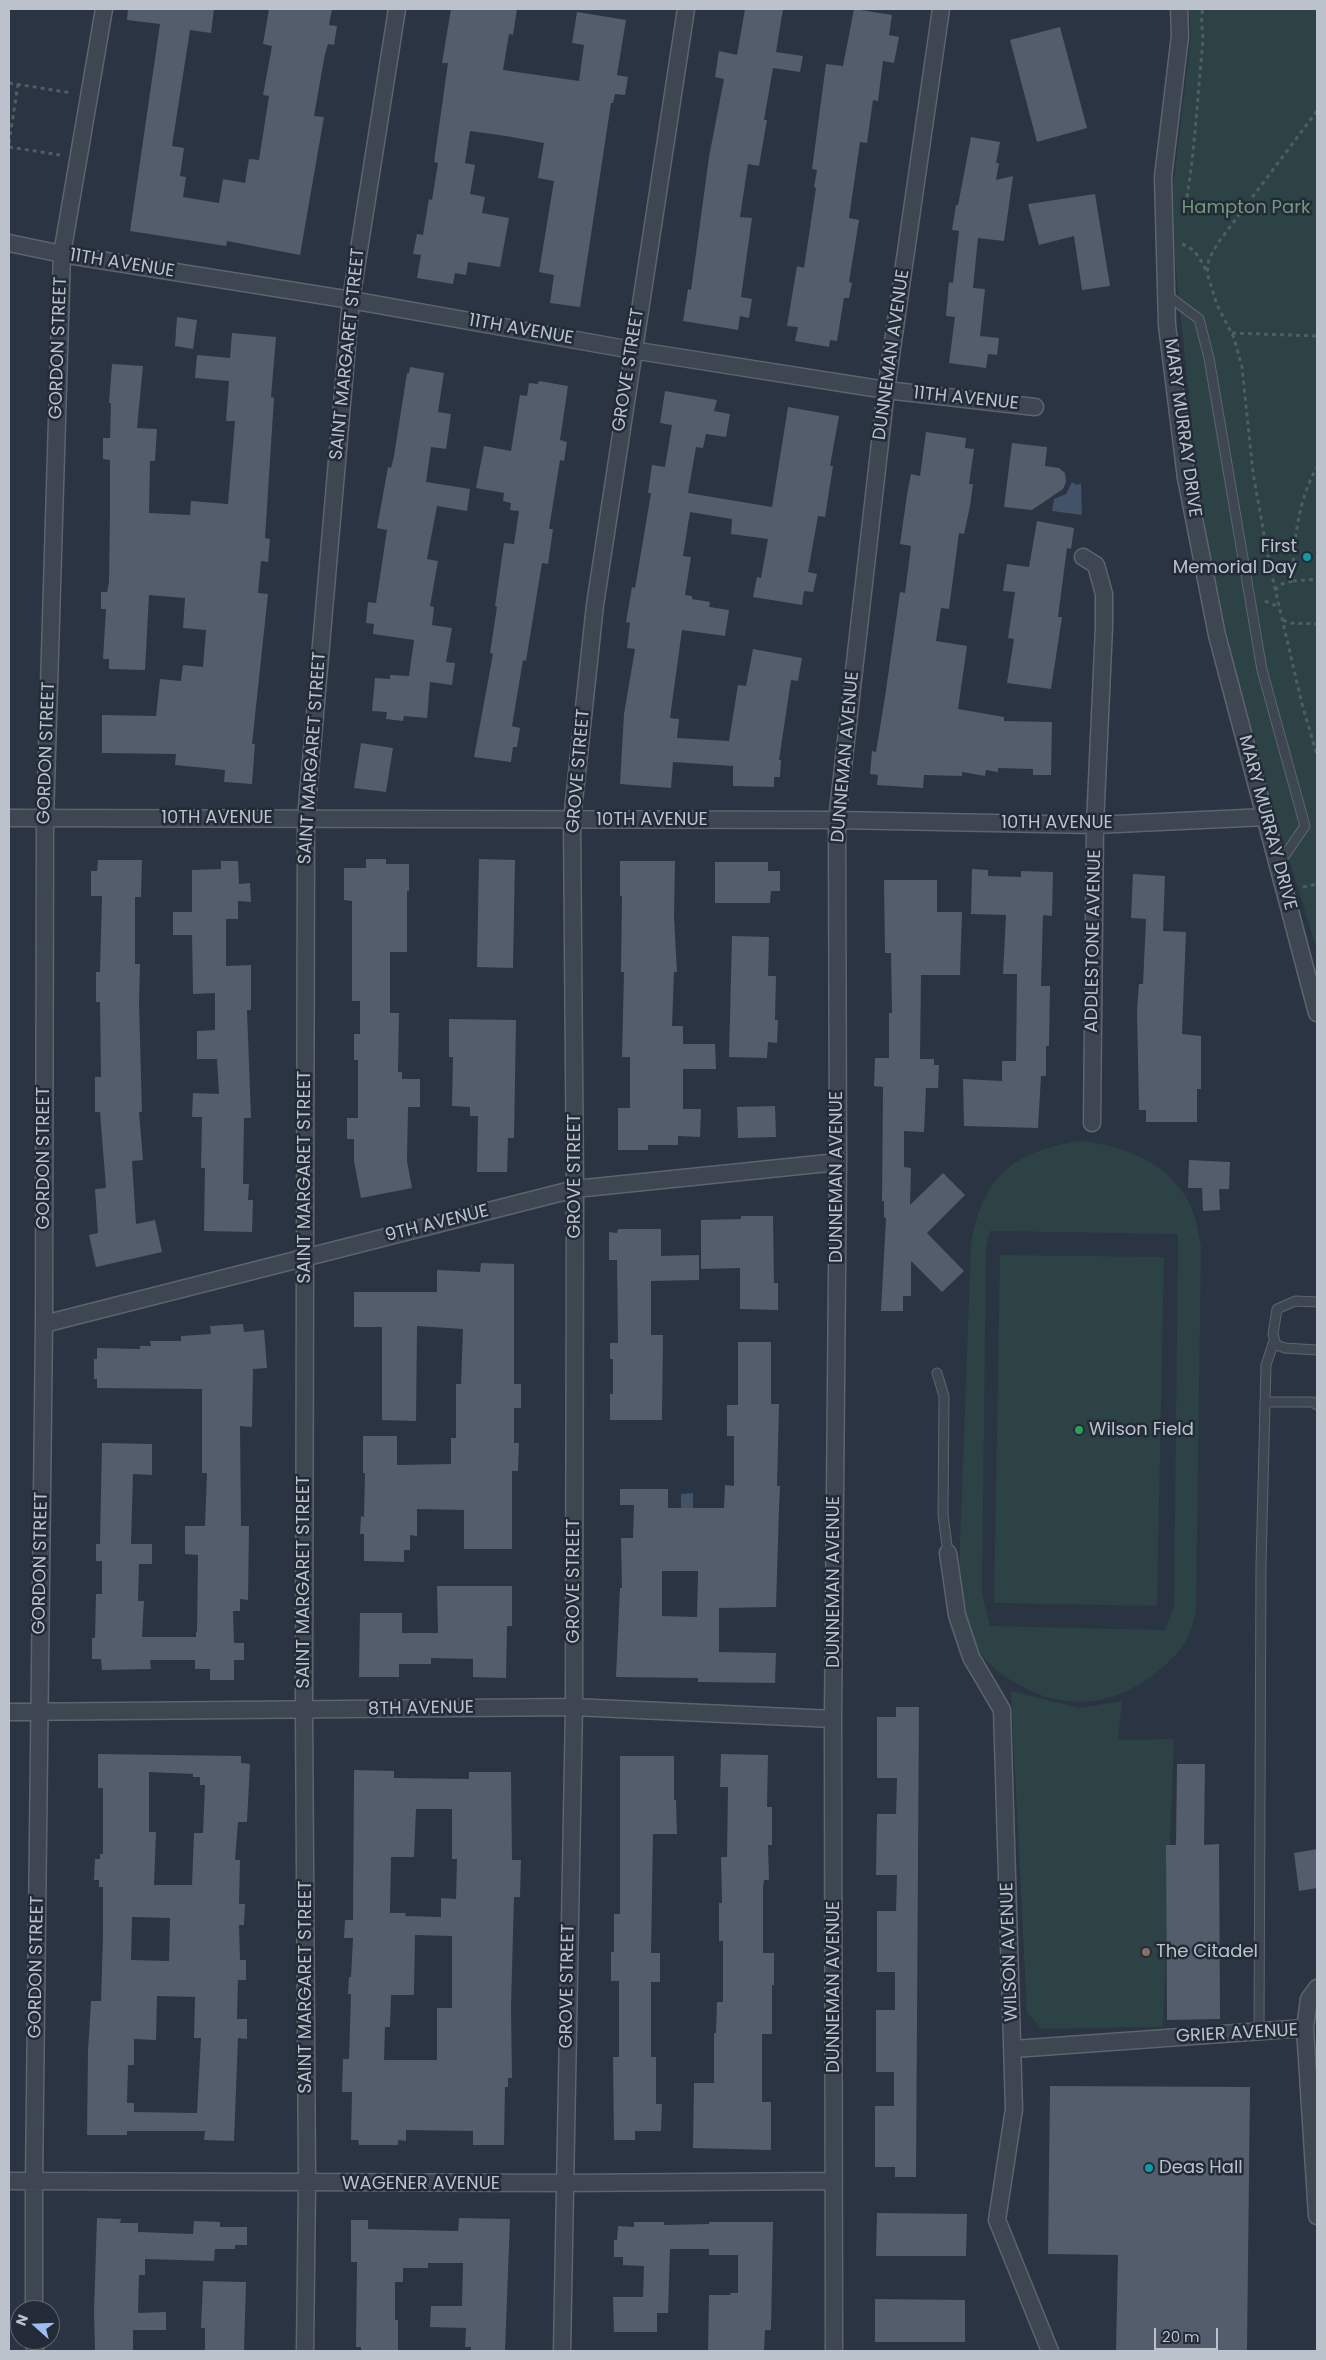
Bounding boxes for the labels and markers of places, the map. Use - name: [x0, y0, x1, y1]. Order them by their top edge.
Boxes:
- place label: First Memorial Day: [1173, 536, 1297, 578]
- marker: First Memorial Day: [1301, 551, 1313, 563]
- place label: Wilson Field: [1089, 1419, 1194, 1441]
- marker: Wilson Field: [1073, 1424, 1085, 1436]
- place label: The Citadel: [1156, 1941, 1258, 1963]
- marker: The Citadel: [1140, 1946, 1152, 1958]
- place label: Deas Hall: [1159, 2157, 1243, 2179]
- marker: Deas Hall: [1143, 2162, 1155, 2174]

